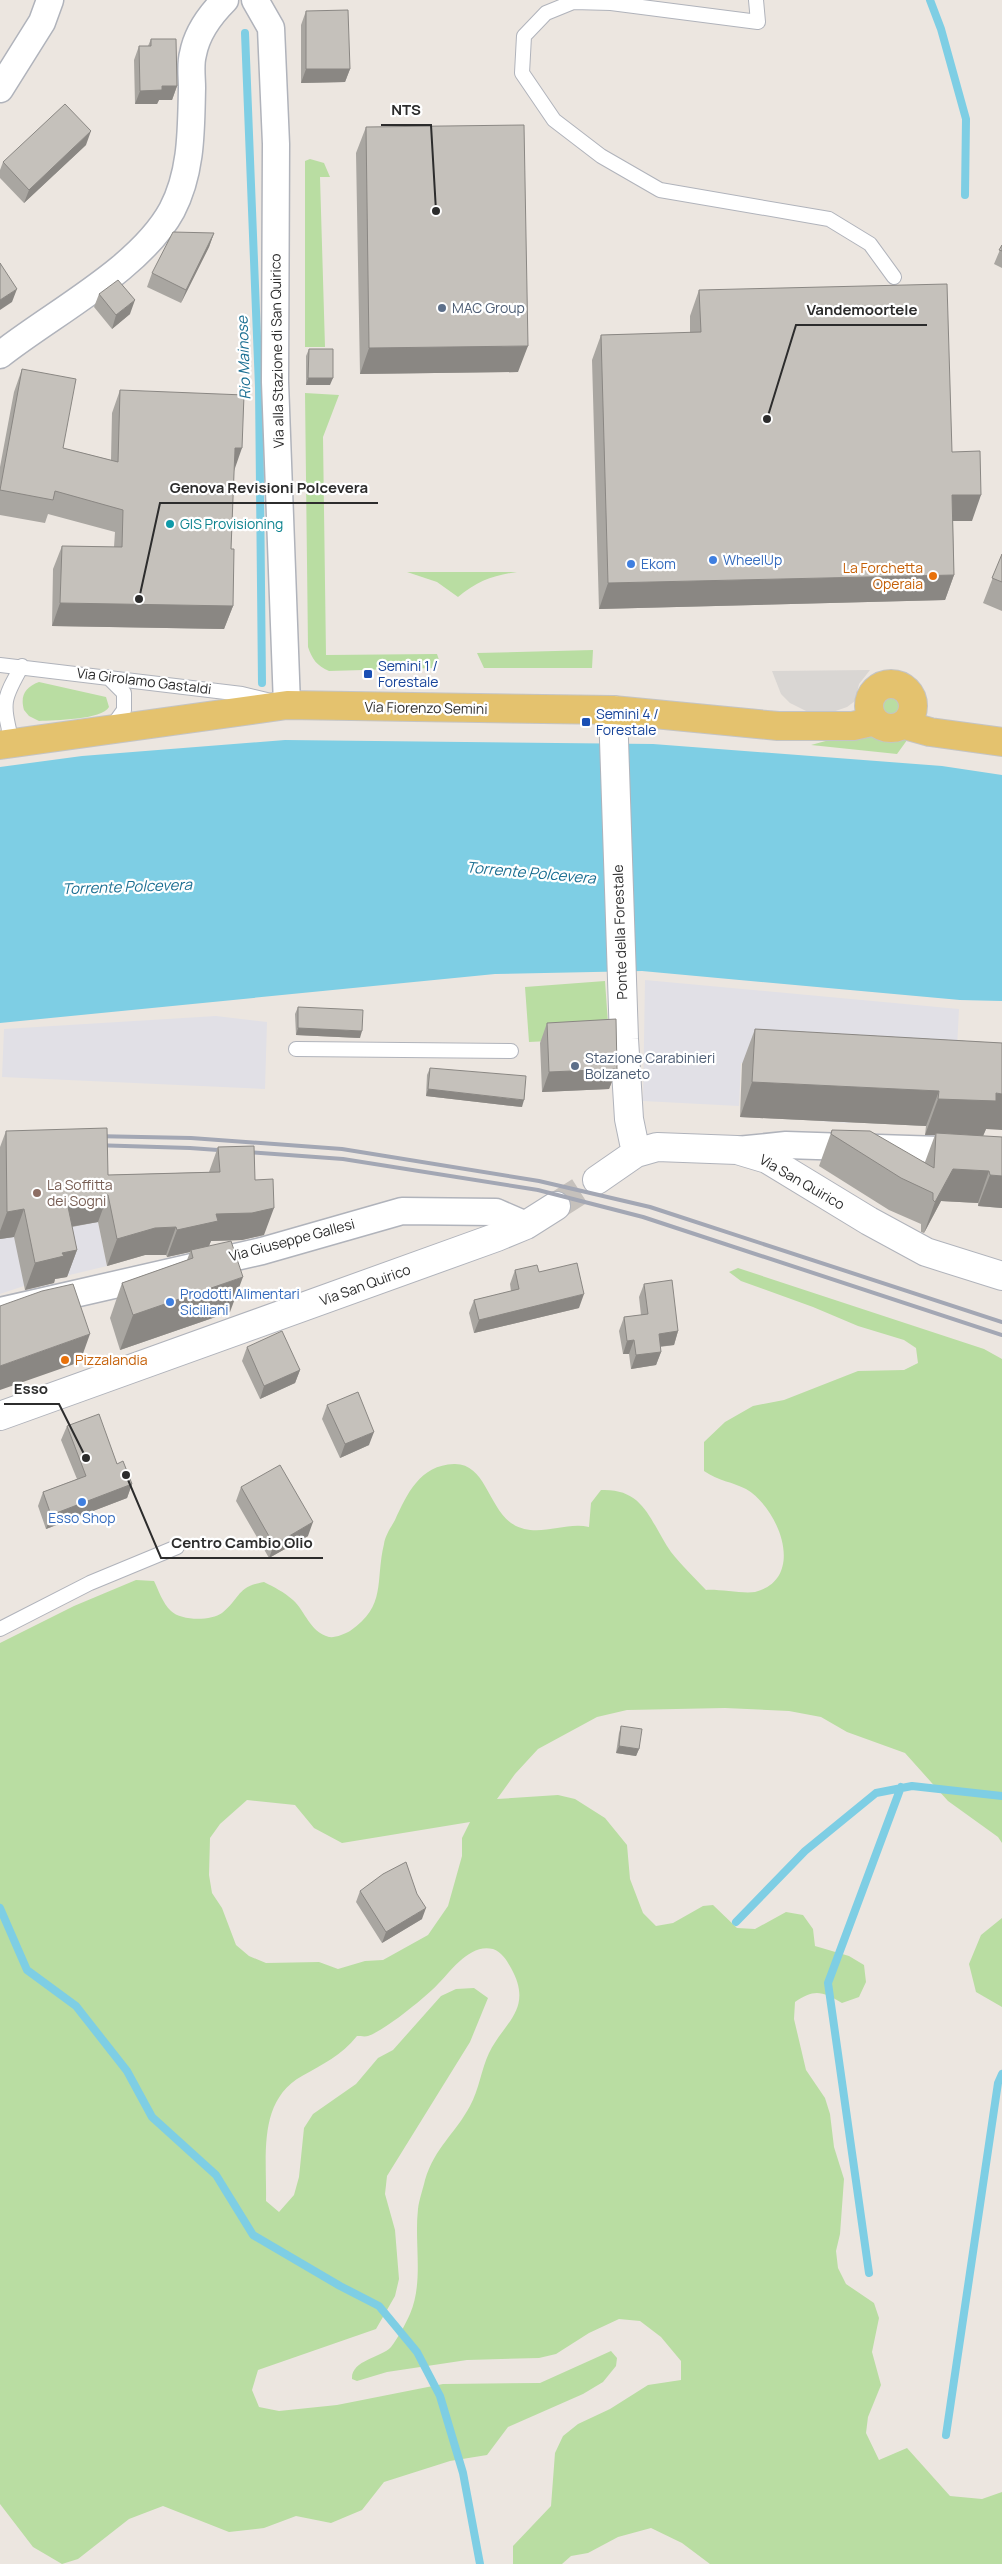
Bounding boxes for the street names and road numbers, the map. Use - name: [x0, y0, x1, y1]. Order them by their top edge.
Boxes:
- street label: Via alla Stazione di San Quirico: [265, 253, 288, 449]
- street label: Via Girolamo Gastaldi: [76, 663, 212, 698]
- street label: Via Fiorenzo Semini: [364, 697, 488, 718]
- street label: Ponte della Forestale: [608, 864, 631, 1000]
- street label: Via San Quirico: [756, 1149, 848, 1214]
- street label: Via Giuseppe Gallesi: [227, 1214, 357, 1265]
- street label: Via San Quirico: [317, 1259, 413, 1310]

